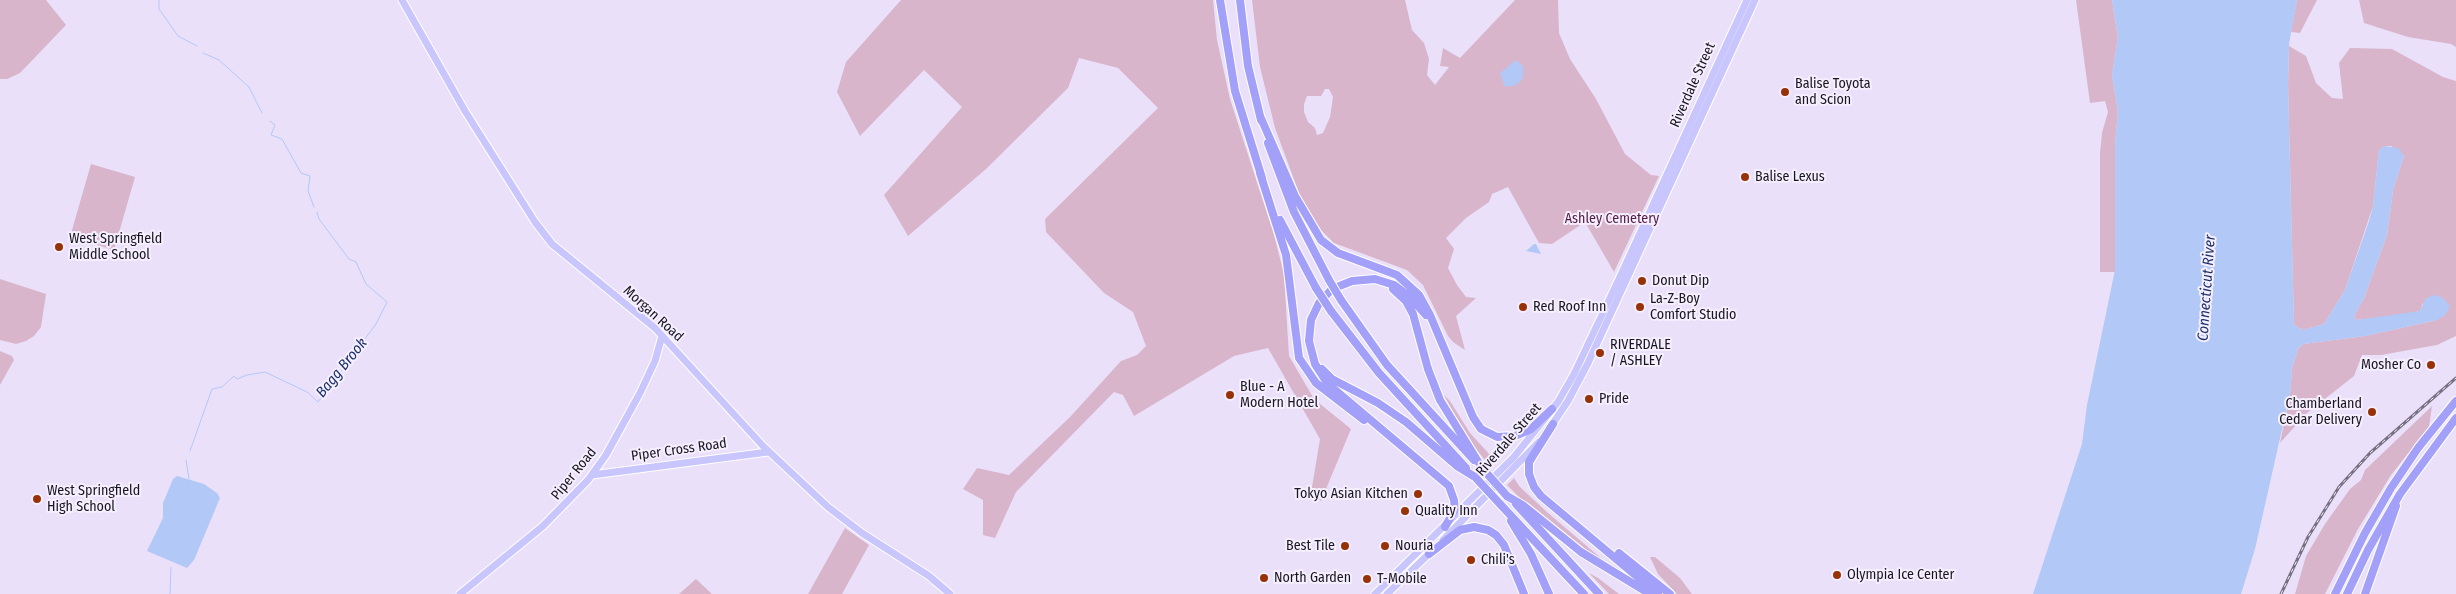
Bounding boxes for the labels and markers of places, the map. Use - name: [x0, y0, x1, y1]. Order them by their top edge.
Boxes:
- place label: Balise Toyota and Scion: [1795, 76, 1871, 108]
- marker: Balise Toyota and Scion: [1779, 86, 1791, 98]
- place label: Balise Lexus: [1755, 169, 1825, 185]
- marker: Balise Lexus: [1739, 171, 1751, 183]
- place label: West Springfield Middle School: [69, 231, 162, 264]
- marker: West Springfield Middle School: [53, 241, 65, 253]
- place label: Donut Dip: [1652, 273, 1709, 289]
- marker: Donut Dip: [1636, 275, 1648, 287]
- place label: La-Z-Boy Comfort Studio: [1650, 291, 1736, 324]
- place label: Red Roof Inn: [1533, 299, 1606, 315]
- marker: Red Roof Inn: [1517, 301, 1529, 313]
- marker: La-Z-Boy Comfort Studio: [1634, 301, 1646, 313]
- place label: RIVERDALE / ASHLEY: [1610, 337, 1671, 370]
- marker: RIVERDALE / ASHLEY: [1594, 347, 1606, 359]
- place label: Mosher Co: [2361, 357, 2421, 373]
- marker: Mosher Co: [2425, 359, 2437, 371]
- place label: Blue - A Modern Hotel: [1240, 379, 1318, 412]
- marker: Blue - A Modern Hotel: [1224, 389, 1236, 401]
- place label: Pride: [1599, 391, 1629, 407]
- marker: Pride: [1583, 393, 1595, 405]
- place label: Chamberland Cedar Delivery: [2279, 396, 2362, 428]
- marker: Chamberland Cedar Delivery: [2366, 406, 2378, 418]
- place label: West Springfield High School: [47, 483, 140, 516]
- place label: Tokyo Asian Kitchen: [1294, 486, 1408, 502]
- marker: Tokyo Asian Kitchen: [1412, 488, 1424, 500]
- marker: West Springfield High School: [31, 493, 43, 505]
- place label: Quality Inn: [1415, 503, 1478, 519]
- marker: Quality Inn: [1399, 505, 1411, 517]
- place label: Best Tile: [1286, 538, 1335, 554]
- place label: Nouria: [1395, 538, 1433, 554]
- marker: Best Tile: [1339, 540, 1351, 552]
- marker: Nouria: [1379, 540, 1391, 552]
- place label: Chili's: [1481, 552, 1515, 568]
- marker: Chili's: [1465, 554, 1477, 566]
- place label: Olympia Ice Center: [1847, 567, 1954, 583]
- marker: Olympia Ice Center: [1831, 569, 1843, 581]
- place label: North Garden: [1274, 570, 1351, 586]
- place label: T-Mobile: [1377, 571, 1427, 587]
- marker: North Garden: [1258, 572, 1270, 584]
- marker: T-Mobile: [1361, 573, 1373, 585]

